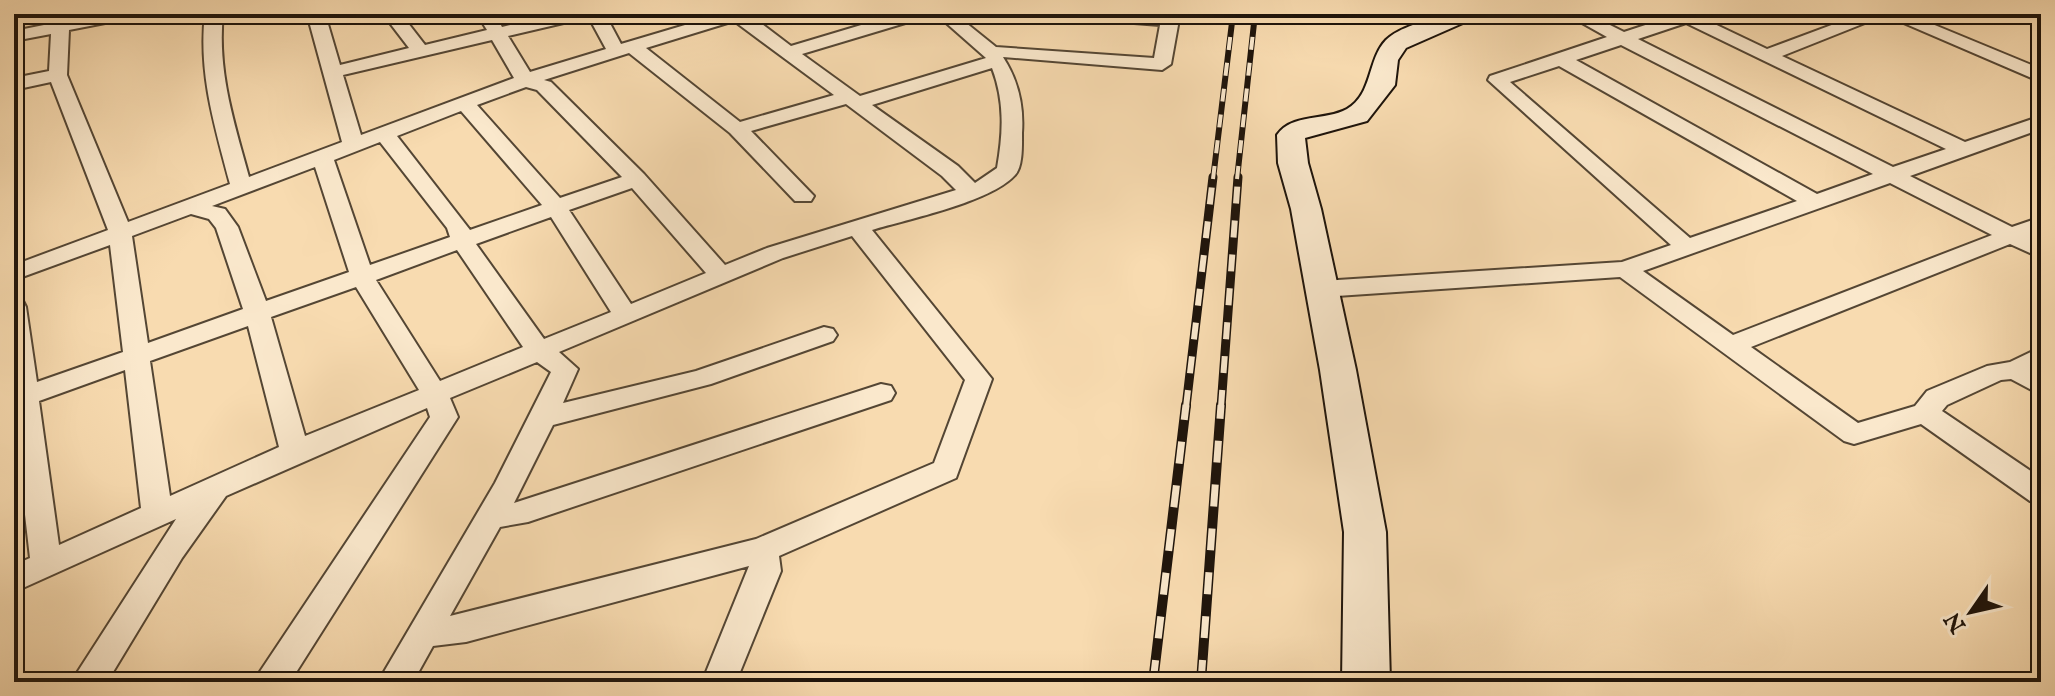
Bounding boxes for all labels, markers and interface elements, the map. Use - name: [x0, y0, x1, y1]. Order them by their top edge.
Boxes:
- north arrow: [1931, 572, 2011, 652]
- text: N: [1939, 606, 1974, 639]

